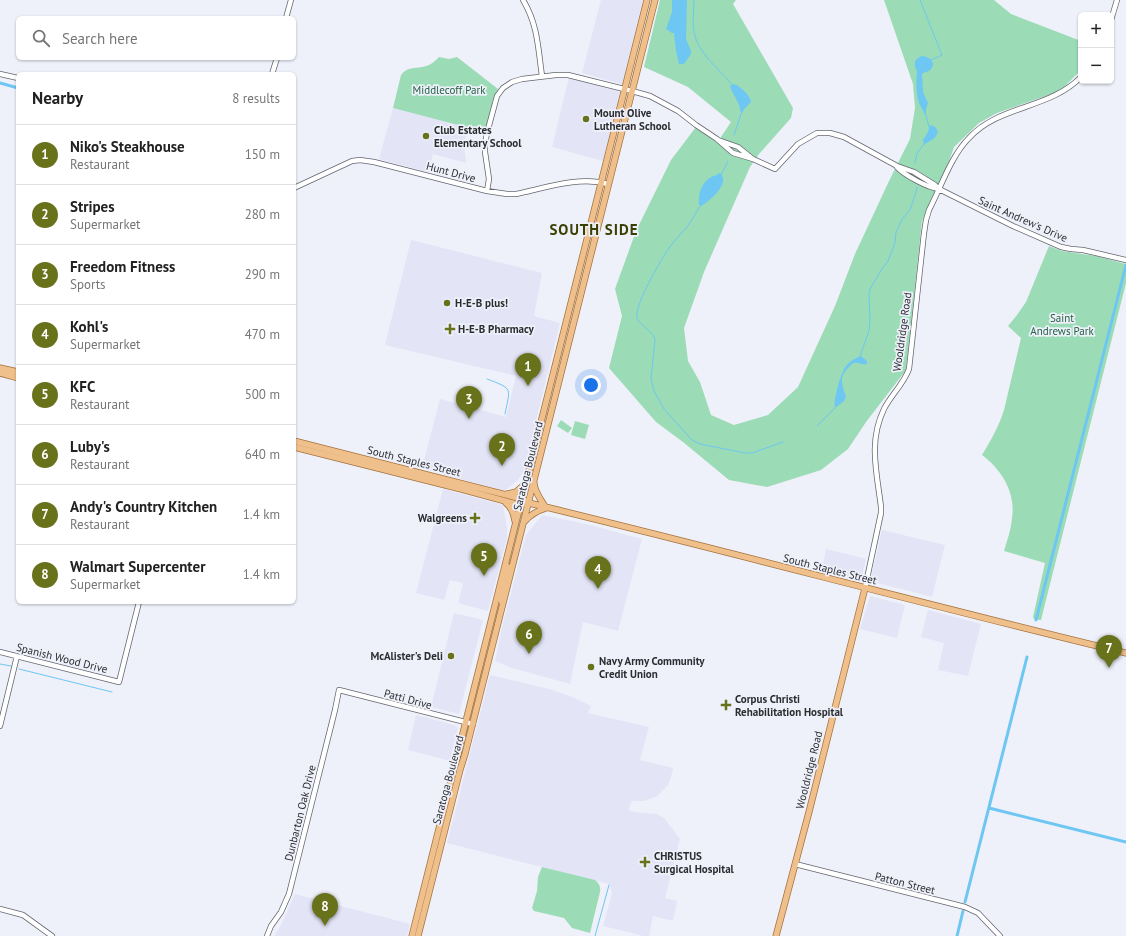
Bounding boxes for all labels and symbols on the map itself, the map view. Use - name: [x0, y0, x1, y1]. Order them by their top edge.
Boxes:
- park label: Middlecoff Park: [413, 83, 486, 97]
- place label: Mount Olive Lutheran School: [594, 106, 671, 133]
- marker: Mount Olive Lutheran School: [581, 114, 591, 124]
- place label: Club Estates Elementary School: [434, 123, 522, 150]
- marker: Club Estates Elementary School: [421, 131, 431, 141]
- street label: Hunt Drive: [425, 159, 478, 185]
- street label: Saint Andrew's Drive: [976, 193, 1070, 245]
- district label: SOUTH SIDE: [549, 220, 639, 239]
- street label: Wooldridge Road: [890, 291, 915, 373]
- place label: H-E-B plus!: [455, 296, 508, 310]
- marker: H-E-B plus!: [442, 298, 452, 308]
- park label: Saint Andrews Park: [1030, 311, 1094, 338]
- place label: H-E-B Pharmacy: [458, 322, 535, 336]
- marker: H-E-B Pharmacy: [445, 324, 455, 334]
- pin: 1: [515, 353, 541, 386]
- your location: [581, 375, 601, 395]
- pin: 3: [456, 386, 482, 419]
- street label: Saratoga Boulevard: [510, 420, 546, 512]
- pin: 2: [489, 433, 515, 466]
- street label: South Staples Street: [366, 443, 462, 479]
- place label: Walgreens: [418, 511, 467, 525]
- marker: Walgreens: [470, 513, 480, 523]
- pin: 5: [471, 543, 497, 576]
- street label: South Staples Street: [782, 551, 878, 587]
- pin: 4: [585, 556, 611, 589]
- pin: 6: [516, 621, 542, 654]
- pin: 7: [1096, 635, 1122, 668]
- street label: Spanish Wood Drive: [15, 640, 109, 676]
- place label: McAlister's Deli: [370, 649, 443, 663]
- marker: McAlister's Deli: [446, 651, 456, 661]
- place label: Navy Army Community Credit Union: [599, 654, 705, 681]
- marker: Navy Army Community Credit Union: [586, 662, 596, 672]
- street label: Patti Drive: [382, 686, 434, 712]
- place label: Corpus Christi Rehabilitation Hospital: [735, 692, 844, 719]
- marker: Corpus Christi Rehabilitation Hospital: [720, 699, 732, 711]
- street label: Wooldridge Road: [793, 729, 825, 810]
- street label: Saratoga Boulevard: [429, 734, 467, 826]
- street label: Dunbarton Oak Drive: [281, 763, 319, 863]
- place label: CHRISTUS Surgical Hospital: [654, 849, 735, 876]
- marker: CHRISTUS Surgical Hospital: [639, 856, 651, 868]
- street label: Patton Street: [873, 869, 937, 897]
- pin: 8: [312, 893, 338, 926]

